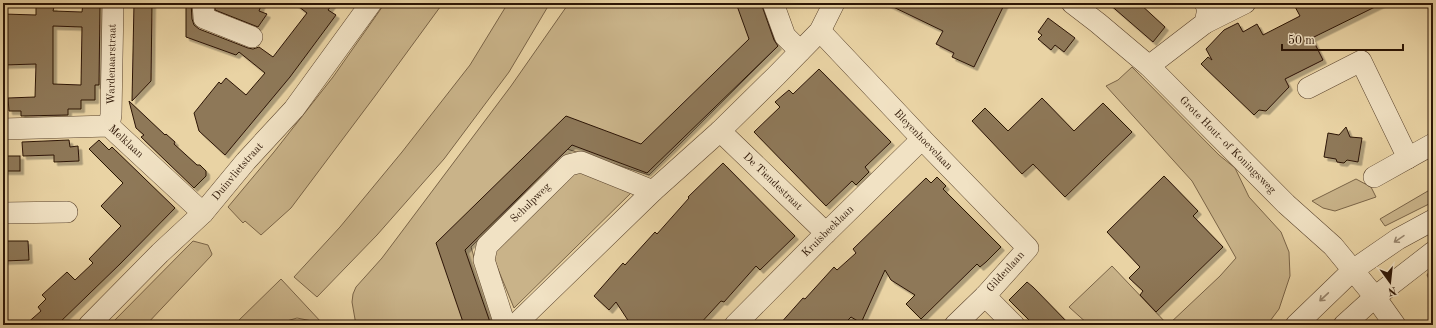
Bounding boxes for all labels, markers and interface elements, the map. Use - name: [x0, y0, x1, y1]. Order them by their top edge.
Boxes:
- street label: Wardenaarstraat: [106, 24, 118, 105]
- scale bar: [1282, 26, 1403, 52]
- text: 50 m: [1288, 34, 1315, 47]
- street label: Grote Hout- of Koningsweg: [1177, 95, 1278, 196]
- street label: Bleyenhoevelaan: [892, 108, 954, 172]
- street label: Melklaan: [106, 123, 145, 160]
- street label: Duinvlietstraat: [210, 140, 266, 203]
- street label: De Tiendestraat: [741, 151, 804, 212]
- street label: Schulpweg: [509, 181, 553, 225]
- street label: Kruisbeeklaan: [800, 204, 856, 259]
- one-way arrow: [1394, 235, 1405, 243]
- street label: Gildenlaan: [985, 250, 1027, 294]
- north arrow: [1370, 262, 1410, 302]
- text: N: [1386, 284, 1398, 297]
- one-way arrow: [1319, 292, 1329, 302]

